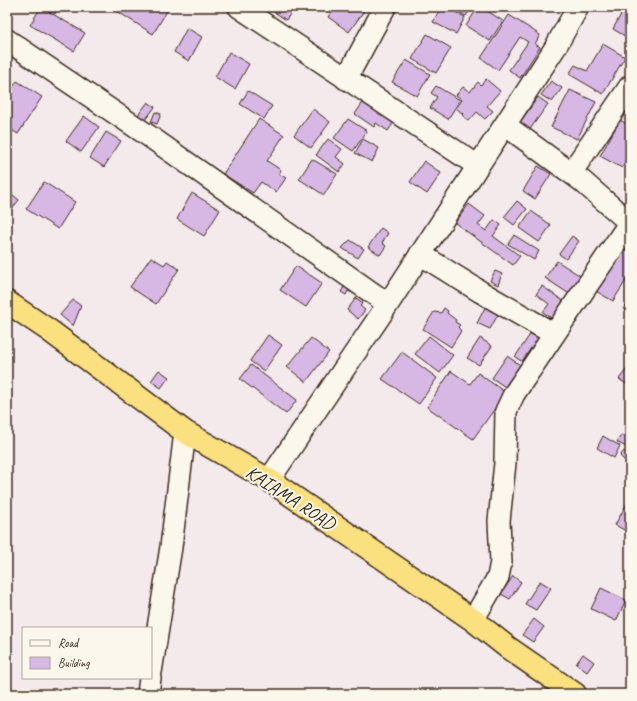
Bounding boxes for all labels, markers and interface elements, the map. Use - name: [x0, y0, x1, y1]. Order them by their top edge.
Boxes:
- street label: KAIAMA ROAD: [241, 460, 341, 537]
- legend: [22, 627, 152, 679]
- text: Road: [58, 635, 80, 651]
- text: Building: [58, 655, 90, 671]

